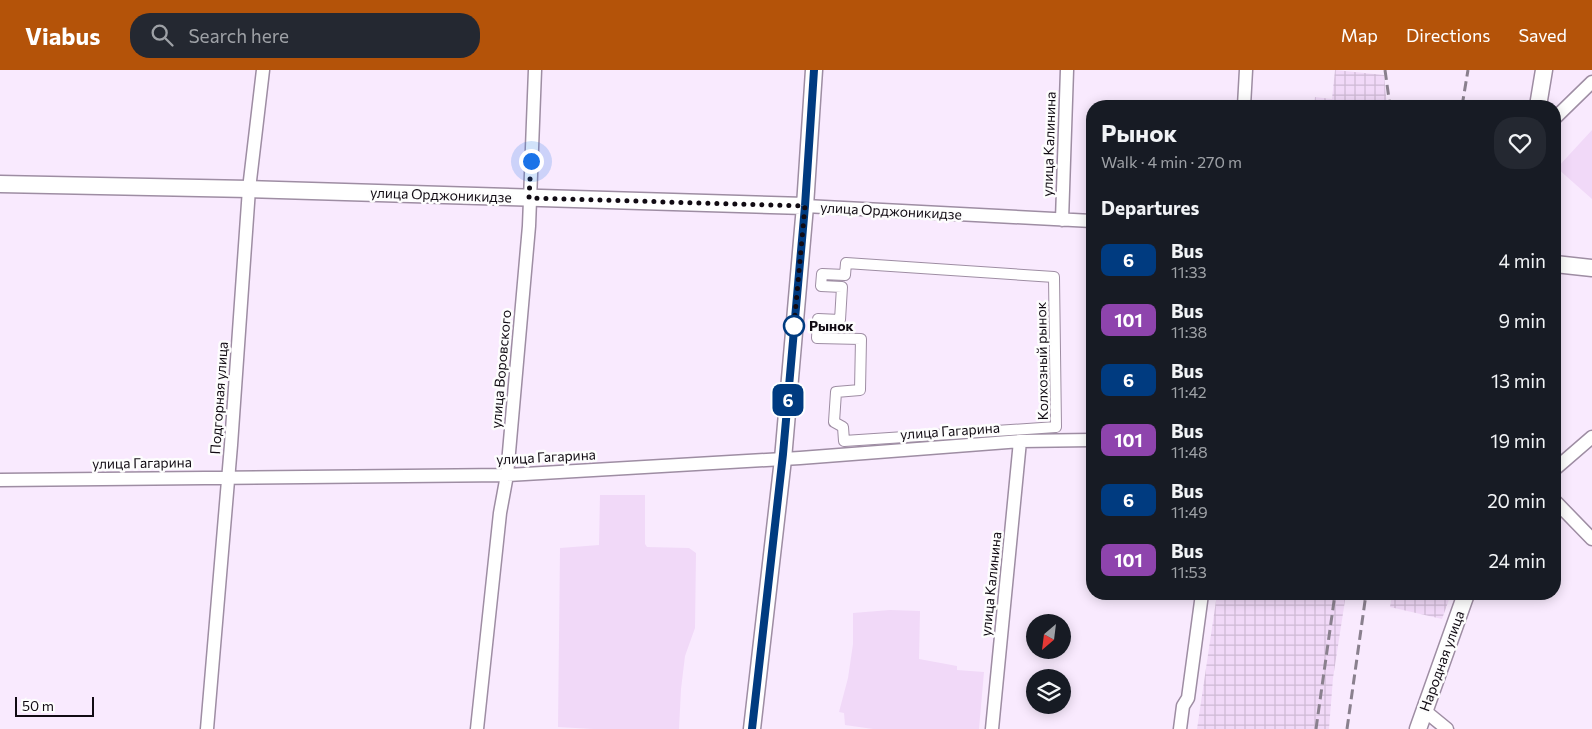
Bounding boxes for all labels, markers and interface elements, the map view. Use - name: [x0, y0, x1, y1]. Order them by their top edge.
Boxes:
- search box: [130, 13, 480, 58]
- text: Viabus: [25, 21, 100, 50]
- icon: search: [148, 21, 176, 49]
- text: Search here: [188, 24, 289, 47]
- text: Map: [1341, 24, 1378, 46]
- text: Directions: [1406, 24, 1490, 46]
- text: Saved: [1518, 24, 1567, 46]
- street label: улица Калинина: [1038, 91, 1059, 197]
- button: heart: [1494, 117, 1546, 169]
- text: Рынок: [1101, 118, 1177, 147]
- your location: [519, 149, 544, 174]
- text: Walk · 4 min · 270 m: [1101, 152, 1242, 171]
- street label: улица Орджоникидзе: [370, 184, 512, 205]
- text: Departures: [1101, 196, 1199, 219]
- street label: улица Орджоникидзе: [820, 198, 962, 223]
- text: Bus: [1171, 239, 1203, 262]
- text: 6: [1123, 249, 1134, 271]
- text: 4 min: [1499, 249, 1546, 272]
- text: 11:33: [1171, 262, 1207, 281]
- text: Bus: [1171, 299, 1203, 322]
- street label: Колхозный рынок: [1032, 301, 1051, 420]
- street label: улица Воровского: [487, 309, 514, 429]
- text: 101: [1114, 309, 1143, 331]
- text: 9 min: [1498, 309, 1546, 332]
- marker: Рынок: [783, 315, 805, 337]
- place label: Рынок: [809, 317, 854, 334]
- text: 11:38: [1171, 322, 1207, 341]
- street label: Подгорная улица: [206, 341, 231, 455]
- text: Bus: [1171, 359, 1203, 382]
- text: 6: [1123, 369, 1134, 391]
- text: 13 min: [1491, 369, 1546, 392]
- text: 11:42: [1171, 382, 1207, 401]
- line badge: 6: [772, 384, 804, 416]
- text: 6: [782, 389, 794, 411]
- street label: улица Гагарина: [900, 419, 1000, 442]
- text: Bus: [1171, 419, 1203, 442]
- text: 101: [1114, 429, 1143, 451]
- text: 19 min: [1490, 429, 1546, 452]
- text: 11:48: [1171, 442, 1208, 461]
- street label: улица Гагарина: [496, 445, 596, 468]
- street label: улица Гагарина: [92, 453, 192, 472]
- text: Bus: [1171, 479, 1203, 502]
- text: 6: [1123, 489, 1134, 511]
- text: 20 min: [1487, 489, 1546, 512]
- text: 11:49: [1171, 502, 1208, 521]
- street label: улица Калинина: [977, 531, 1004, 637]
- text: Bus: [1171, 539, 1203, 562]
- text: 101: [1114, 549, 1143, 571]
- text: 24 min: [1488, 549, 1546, 572]
- text: 11:53: [1171, 562, 1207, 581]
- street label: Народная улица: [1415, 608, 1468, 714]
- north arrow: [1026, 614, 1071, 659]
- map controls: [1026, 614, 1071, 714]
- button: layers: [1026, 669, 1071, 714]
- scale bar: [15, 694, 94, 717]
- text: 50 m: [22, 697, 54, 714]

